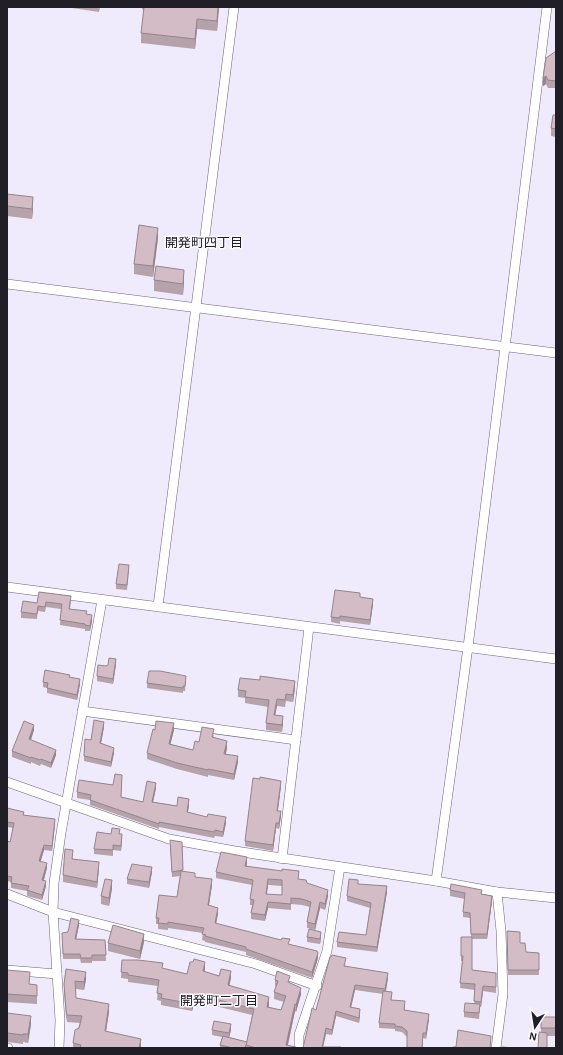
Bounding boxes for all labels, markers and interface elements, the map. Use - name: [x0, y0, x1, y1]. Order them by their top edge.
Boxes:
- district label: 開発町四丁目: [165, 236, 243, 250]
- district label: 開発町二丁目: [180, 994, 258, 1008]
- north arrow: [515, 1007, 555, 1047]
- text: N: [528, 1030, 538, 1042]

